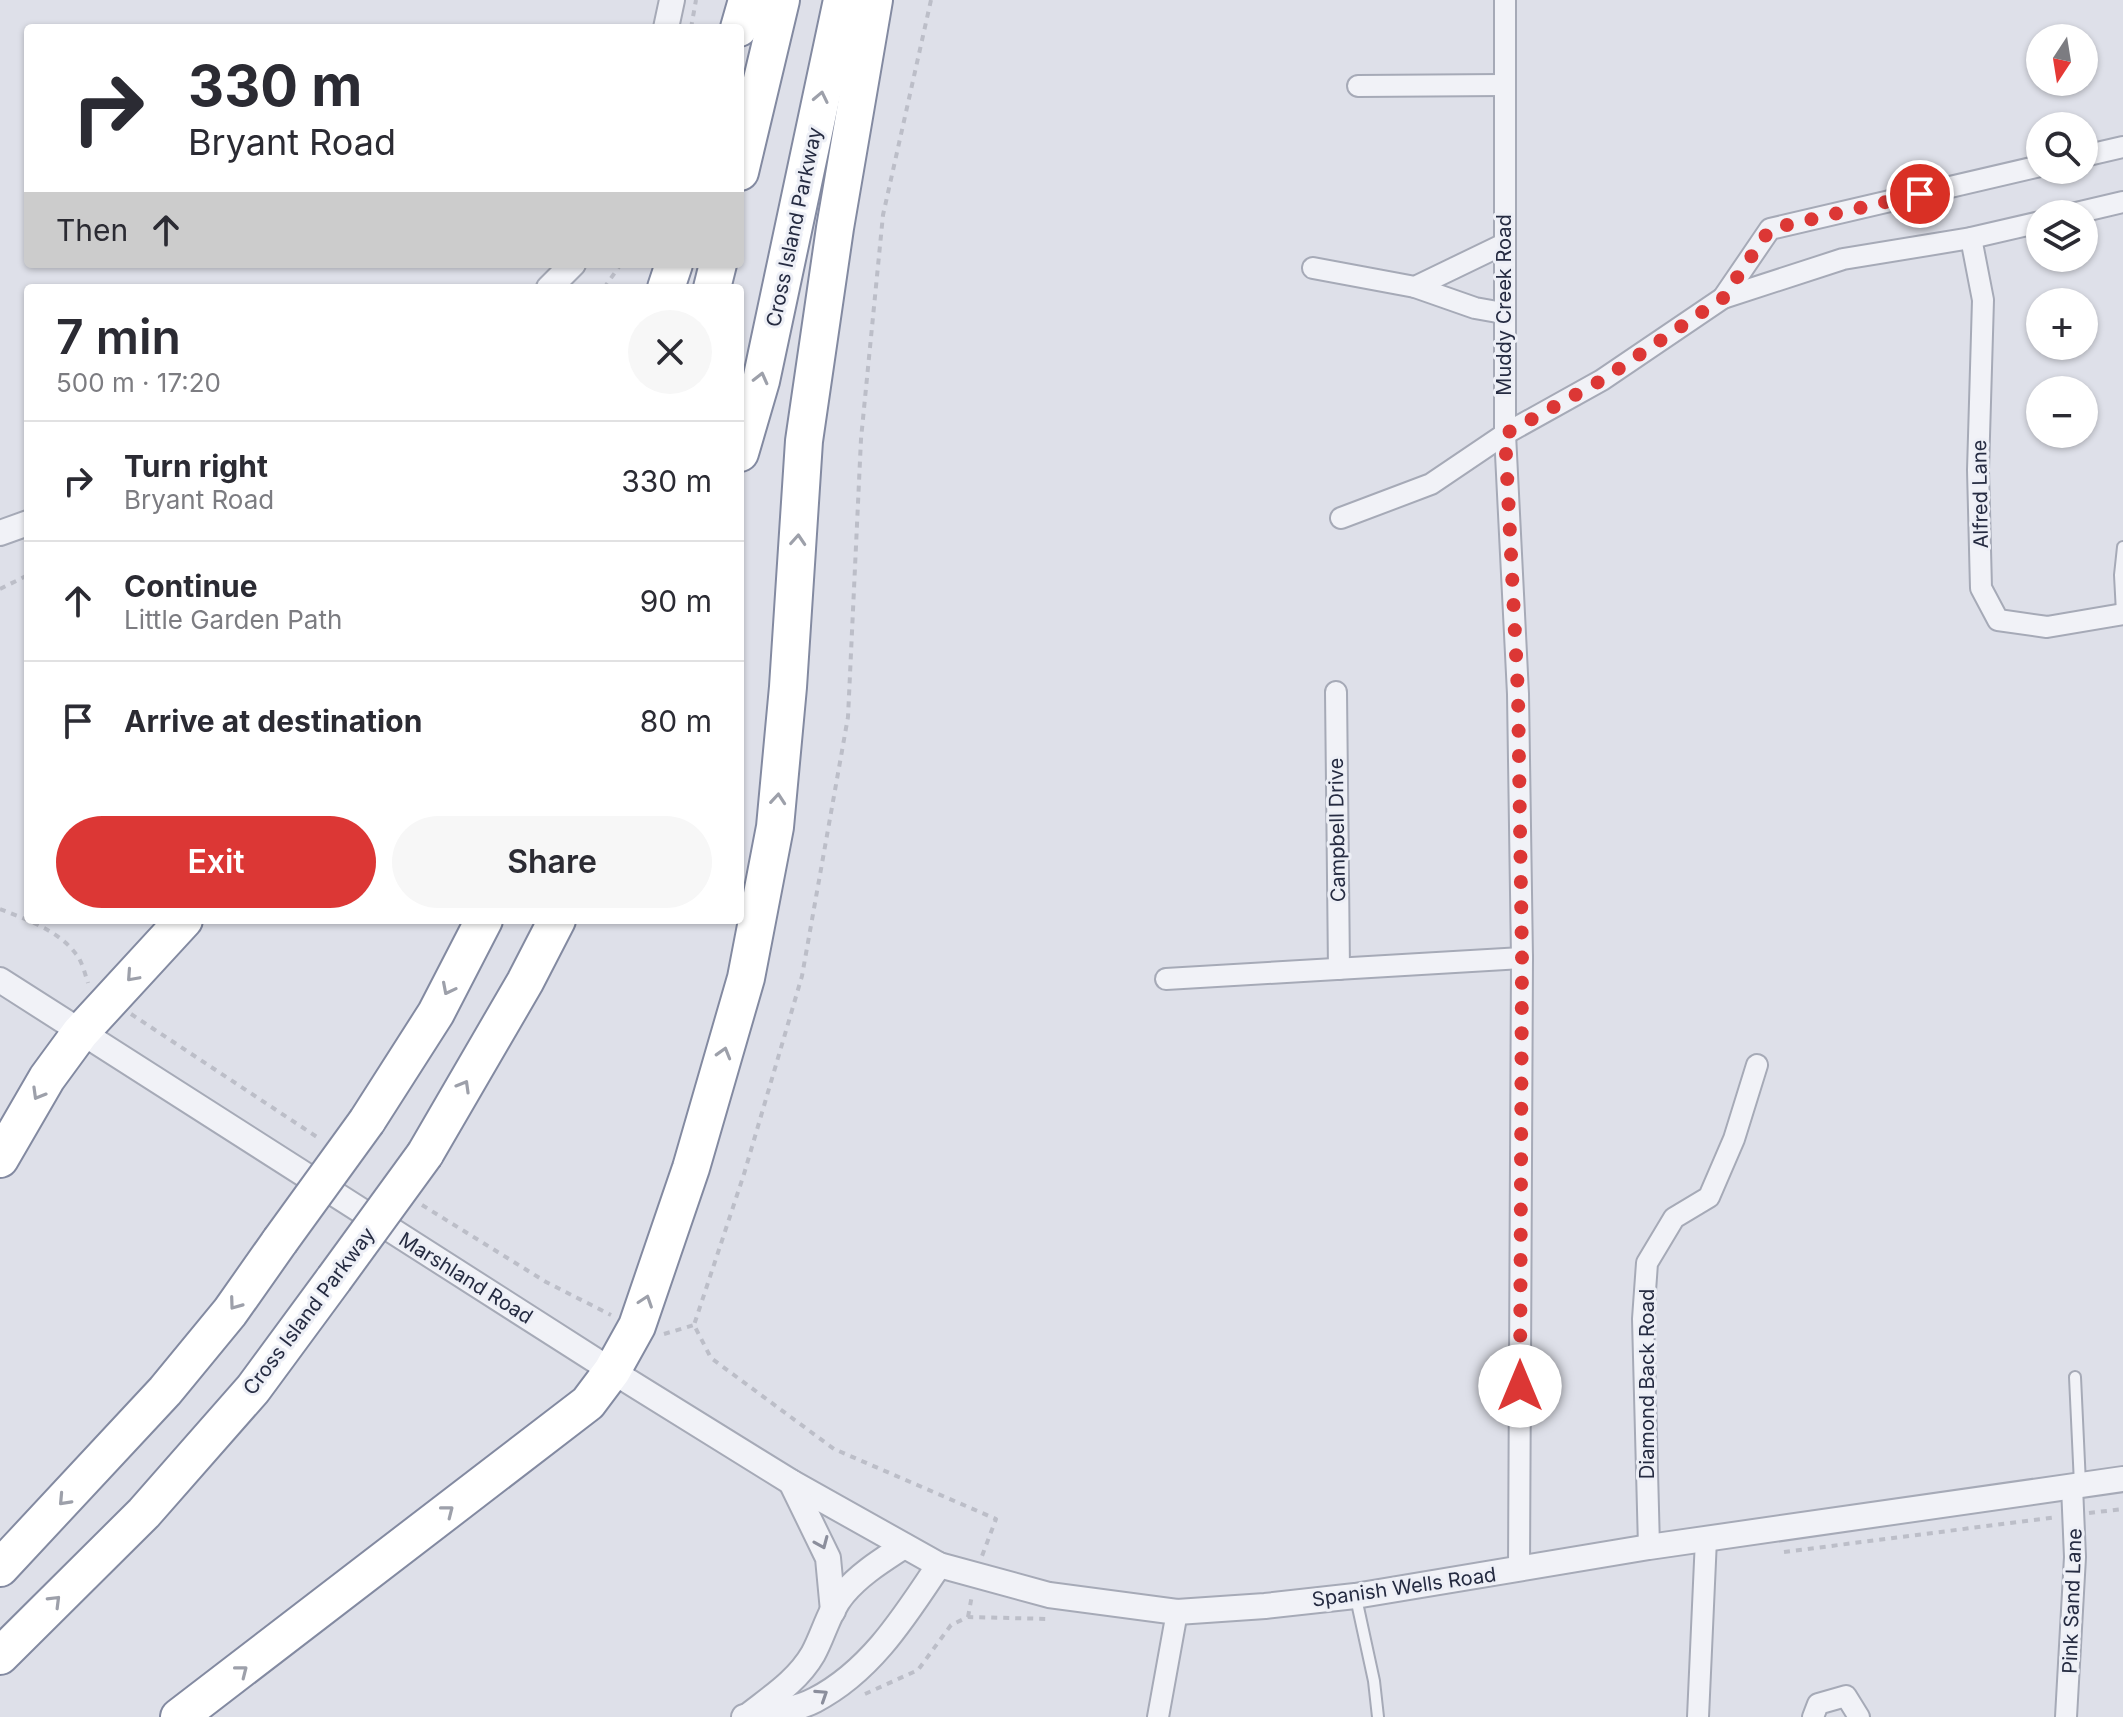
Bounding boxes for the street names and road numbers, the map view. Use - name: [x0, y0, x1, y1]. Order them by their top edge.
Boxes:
- street label: Cross Island Parkway: [761, 125, 827, 329]
- street label: Muddy Creek Road: [1492, 214, 1516, 396]
- street label: Alfred Lane: [1967, 439, 1993, 549]
- street label: Campbell Drive: [1324, 758, 1350, 902]
- street label: Cross Island Parkway: [238, 1222, 380, 1400]
- street label: Marshland Road: [395, 1227, 537, 1329]
- street label: Diamond Back Road: [1635, 1289, 1659, 1479]
- street label: Pink Sand Lane: [2057, 1528, 2087, 1674]
- street label: Spanish Wells Road: [1310, 1562, 1498, 1612]

